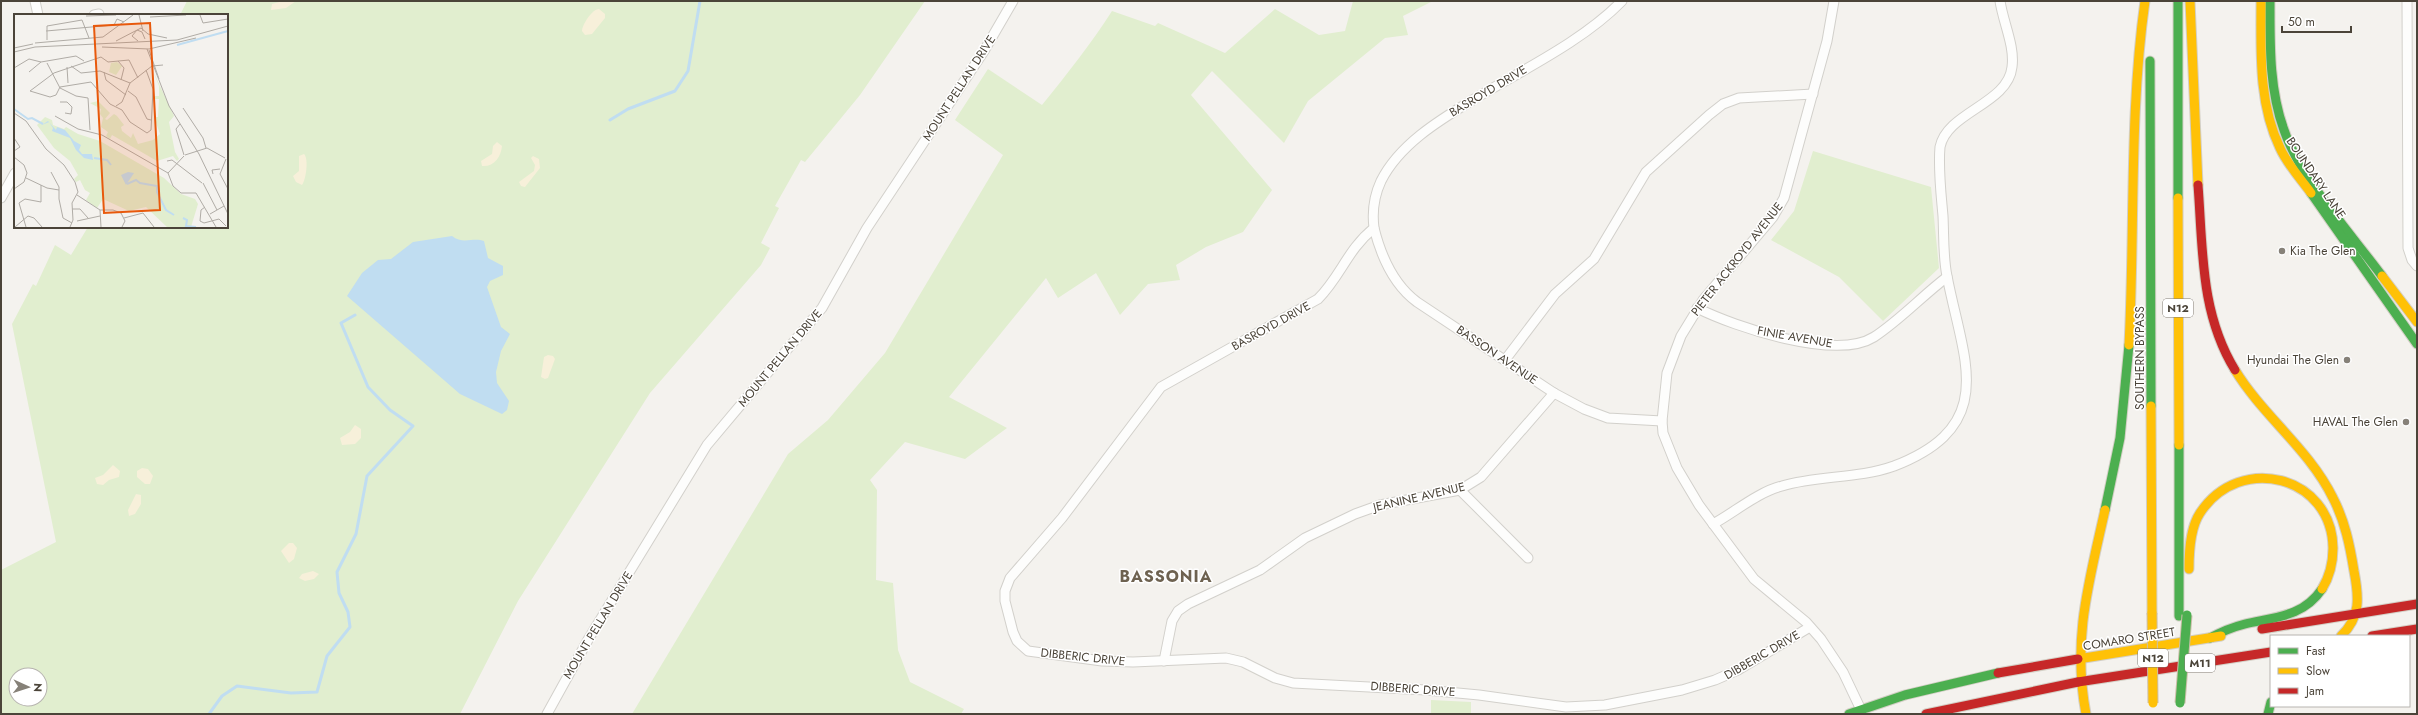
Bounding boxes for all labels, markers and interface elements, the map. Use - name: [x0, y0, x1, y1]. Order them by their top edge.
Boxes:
- scale bar: [2282, 8, 2351, 34]
- text: 50 m: [2288, 13, 2315, 31]
- inset map: [14, 14, 228, 228]
- street label: MOUNT PELLAN DRIVE: [918, 32, 1000, 144]
- street label: BASROYD DRIVE: [1446, 61, 1530, 121]
- street label: BOUNDARY LANE: [2282, 133, 2350, 223]
- street label: PIETER ACKROYD AVENUE: [1687, 198, 1787, 320]
- place label: Kia The Glen: [2290, 242, 2355, 260]
- marker: Kia The Glen: [2277, 246, 2287, 256]
- street label: BASROYD DRIVE: [1228, 297, 1314, 355]
- road number: N12: [2163, 299, 2193, 317]
- street label: MOUNT PELLAN DRIVE: [734, 305, 826, 411]
- street label: SOUTHERN BYPASS: [2131, 306, 2149, 410]
- street label: BASSON AVENUE: [1453, 321, 1541, 389]
- street label: FINIE AVENUE: [1756, 322, 1834, 352]
- place label: Hyundai The Glen: [2247, 351, 2339, 369]
- marker: Hyundai The Glen: [2342, 355, 2352, 365]
- place label: HAVAL The Glen: [2313, 413, 2398, 431]
- marker: HAVAL The Glen: [2401, 417, 2411, 427]
- street label: JEANINE AVENUE: [1369, 478, 1467, 517]
- district label: BASSONIA: [1120, 565, 1212, 588]
- street label: MOUNT PELLAN DRIVE: [559, 568, 637, 682]
- street label: COMARO STREET: [2082, 623, 2177, 655]
- street label: DIBBERIC DRIVE: [1721, 626, 1803, 684]
- legend: [2270, 635, 2410, 707]
- text: Fast: [2306, 642, 2325, 660]
- street label: DIBBERIC DRIVE: [1040, 644, 1126, 670]
- road number: N12: [2138, 649, 2168, 667]
- road number: M11: [2185, 654, 2215, 672]
- text: Slow: [2306, 662, 2331, 680]
- north arrow: [8, 667, 48, 707]
- street label: DIBBERIC DRIVE: [1370, 677, 1456, 701]
- text: Jam: [2304, 682, 2324, 700]
- text: N: [30, 683, 46, 692]

